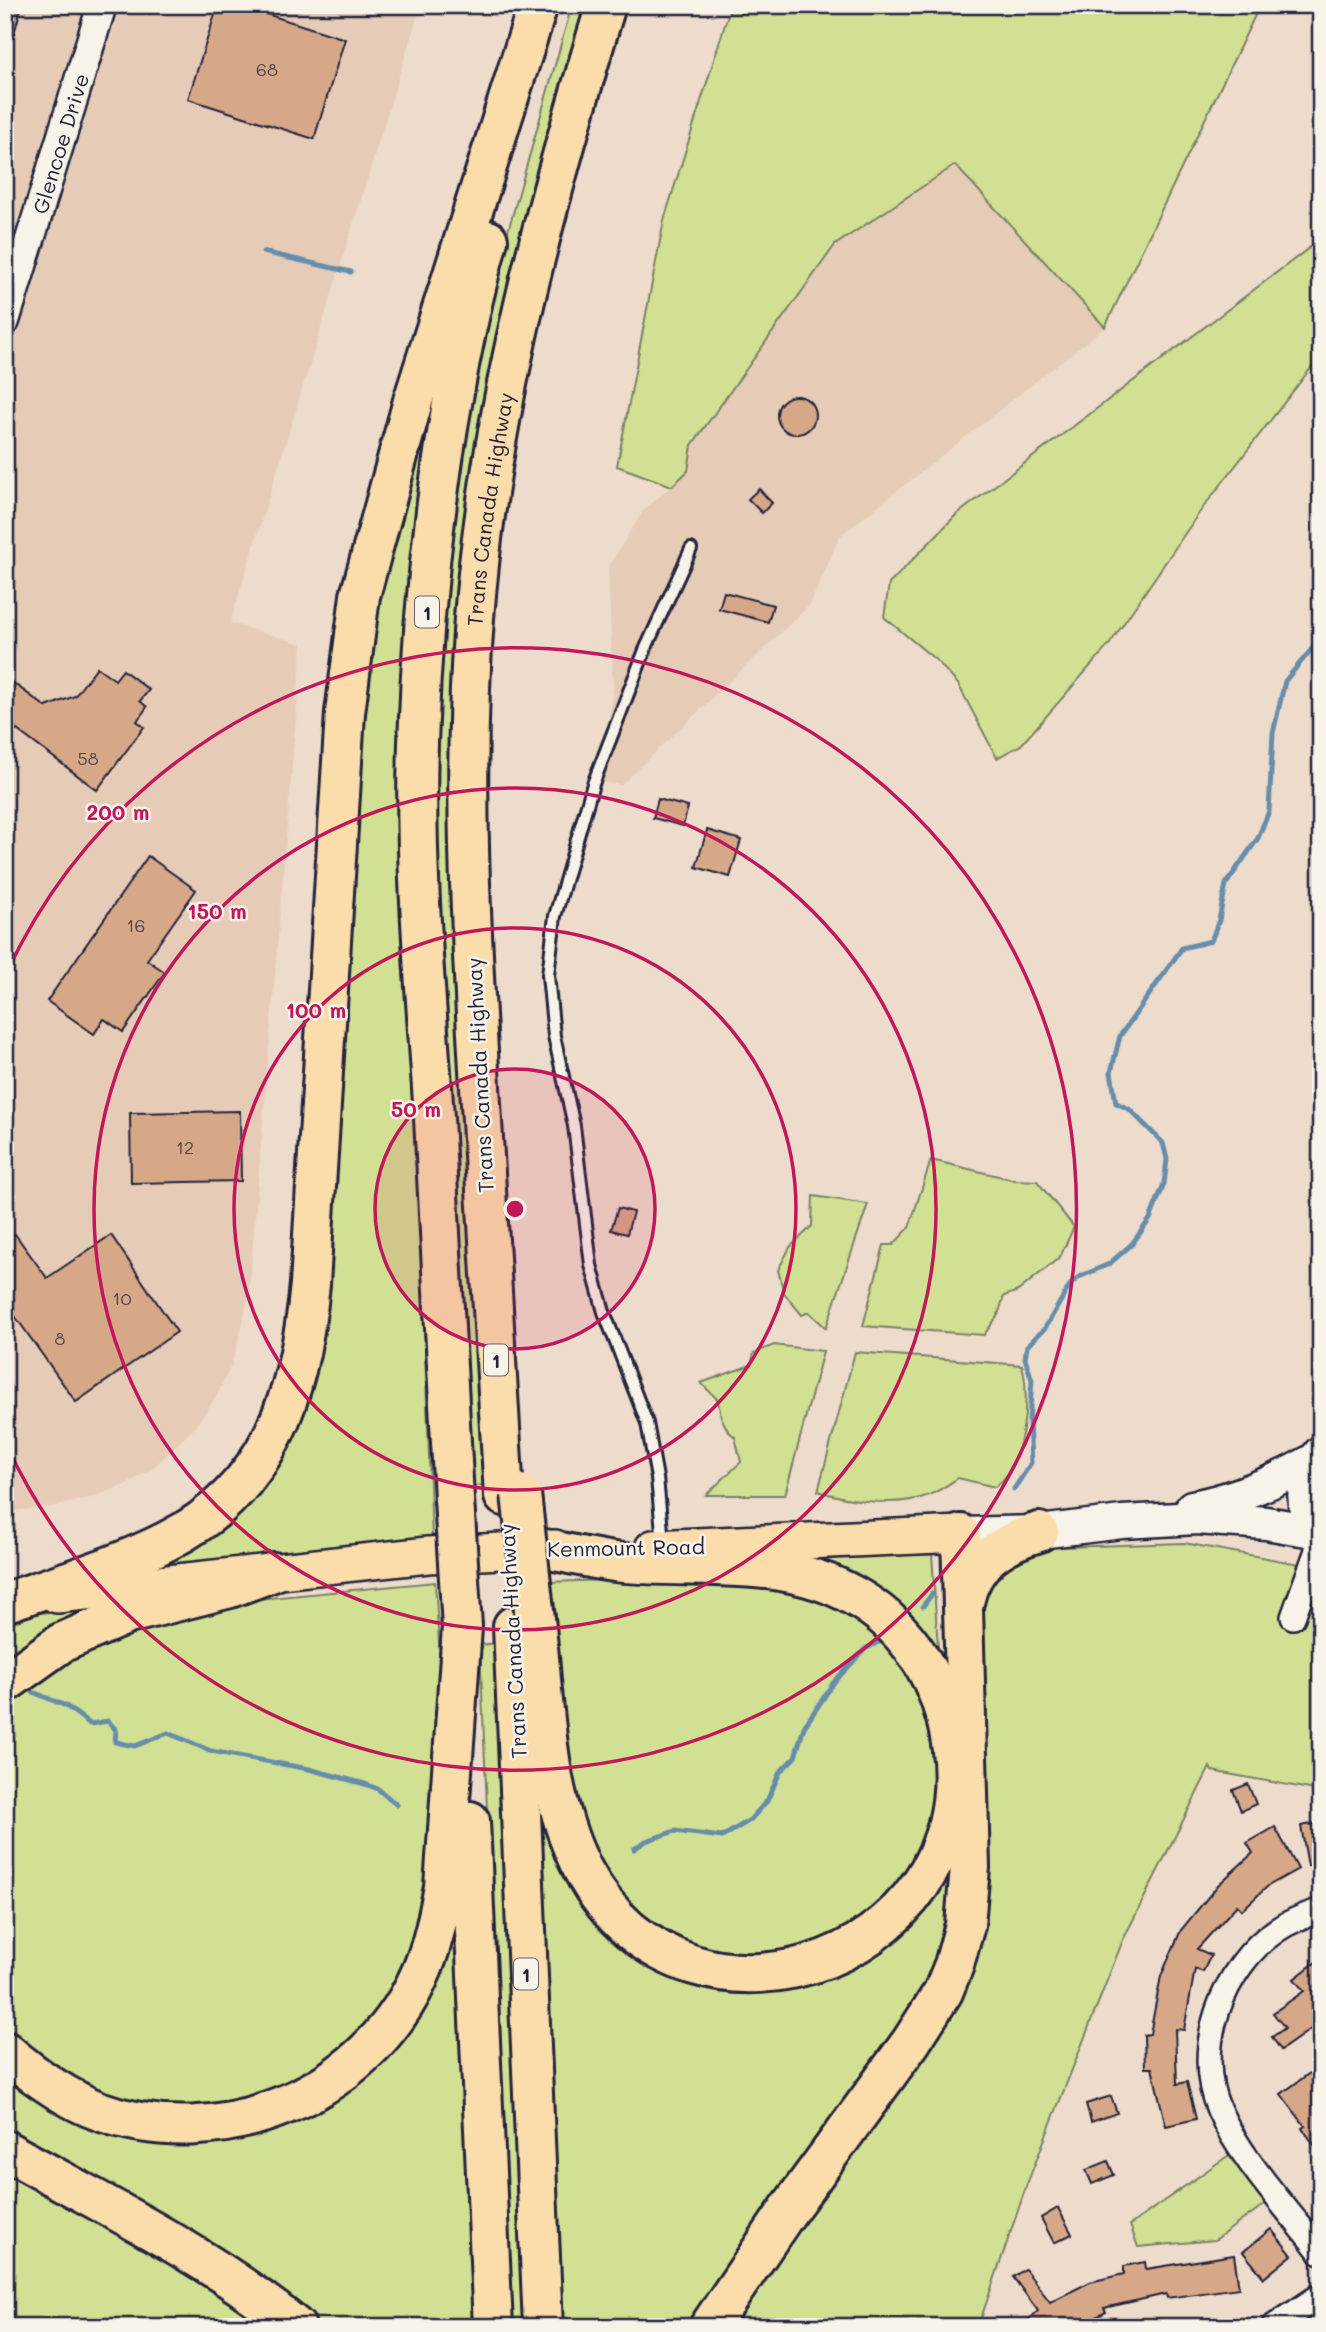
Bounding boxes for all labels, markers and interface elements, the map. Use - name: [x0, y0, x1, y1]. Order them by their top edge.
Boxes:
- house number: 68: [256, 57, 278, 81]
- street label: Glencoe Drive: [25, 70, 94, 217]
- street label: Trans Canada Highway: [460, 390, 519, 627]
- road number: 1: [415, 596, 439, 628]
- house number: 58: [77, 746, 99, 770]
- text: 200 m: [87, 798, 149, 825]
- text: 150 m: [187, 897, 247, 924]
- house number: 16: [127, 913, 145, 937]
- street label: Trans Canada Highway: [459, 957, 499, 1193]
- text: 100 m: [286, 996, 346, 1023]
- text: 50 m: [391, 1095, 441, 1122]
- house number: 12: [176, 1135, 194, 1159]
- centre of rings: [503, 1197, 527, 1221]
- house number: 10: [112, 1286, 132, 1310]
- house number: 8: [55, 1326, 66, 1350]
- road number: 1: [484, 1344, 508, 1376]
- street label: Trans Canada Highway: [492, 1523, 532, 1759]
- street label: Kenmount Road: [547, 1532, 705, 1562]
- road number: 1: [514, 1958, 538, 1990]

